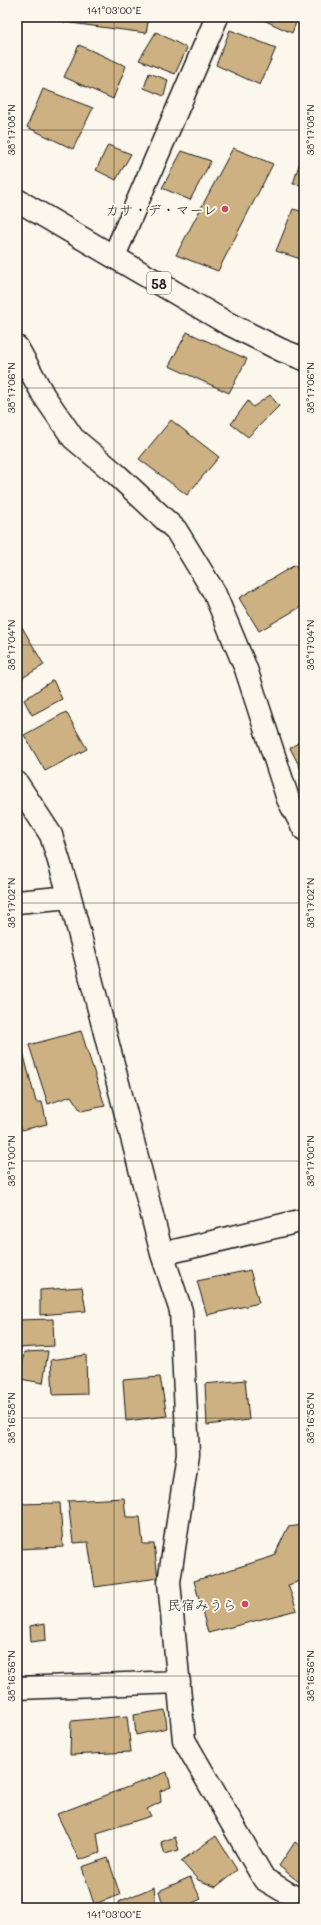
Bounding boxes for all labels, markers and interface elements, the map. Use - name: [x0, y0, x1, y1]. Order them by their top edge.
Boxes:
- text: 141°03'00"E: [87, 3, 142, 17]
- text: 38°17'08"N: [4, 104, 18, 156]
- text: 38°17'08"N: [303, 104, 317, 156]
- place label: カサ・デ・マーレ: [106, 200, 217, 219]
- marker: カサ・デ・マーレ: [220, 204, 230, 214]
- road number: 58: [147, 272, 171, 294]
- text: 38°17'06"N: [4, 362, 18, 414]
- text: 38°17'06"N: [303, 362, 317, 414]
- text: 38°17'04"N: [4, 620, 18, 670]
- text: 38°17'04"N: [303, 620, 317, 670]
- text: 38°17'02"N: [4, 878, 18, 928]
- text: 38°17'02"N: [303, 878, 317, 928]
- text: 38°17'00"N: [4, 1135, 18, 1187]
- text: 38°17'00"N: [303, 1135, 317, 1187]
- text: 38°16'58"N: [4, 1392, 18, 1444]
- text: 38°16'58"N: [303, 1392, 317, 1444]
- place label: 民宿みうら: [167, 1595, 237, 1614]
- marker: 民宿みうら: [240, 1599, 250, 1609]
- text: 38°16'56"N: [4, 1650, 18, 1702]
- text: 38°16'56"N: [303, 1650, 317, 1702]
- text: 141°03'00"E: [87, 1907, 142, 1921]

